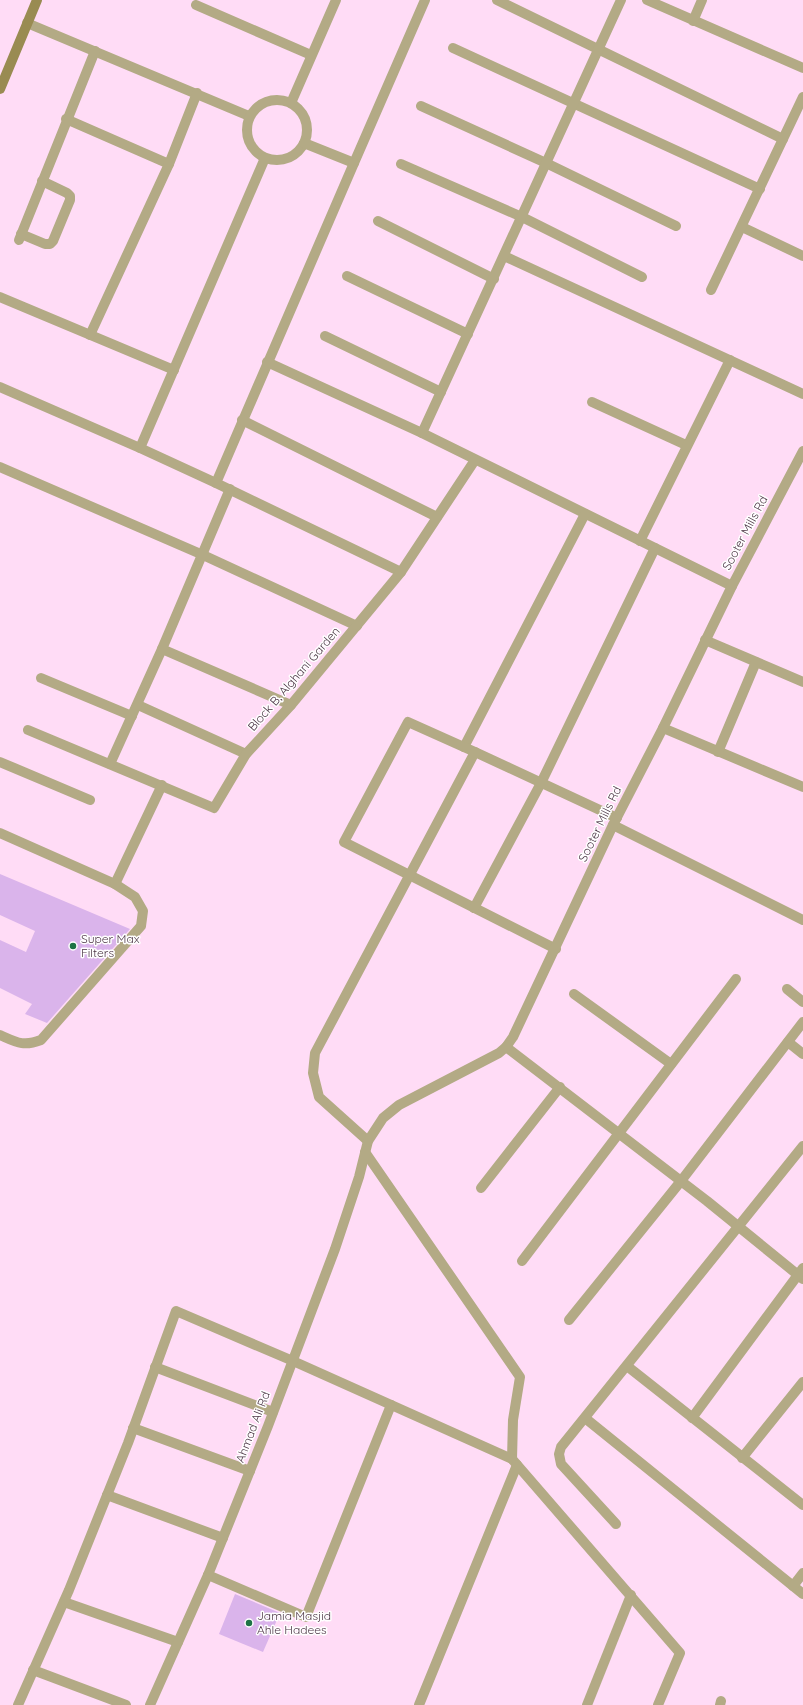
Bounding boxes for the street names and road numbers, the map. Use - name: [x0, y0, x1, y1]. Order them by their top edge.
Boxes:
- street label: Sooter Mills Rd: [719, 493, 770, 573]
- street label: Block B, Alghani Garden: [244, 624, 343, 734]
- street label: Sooter Mills Rd: [575, 784, 624, 864]
- street label: Ahmad Ali Rd: [232, 1389, 273, 1465]

